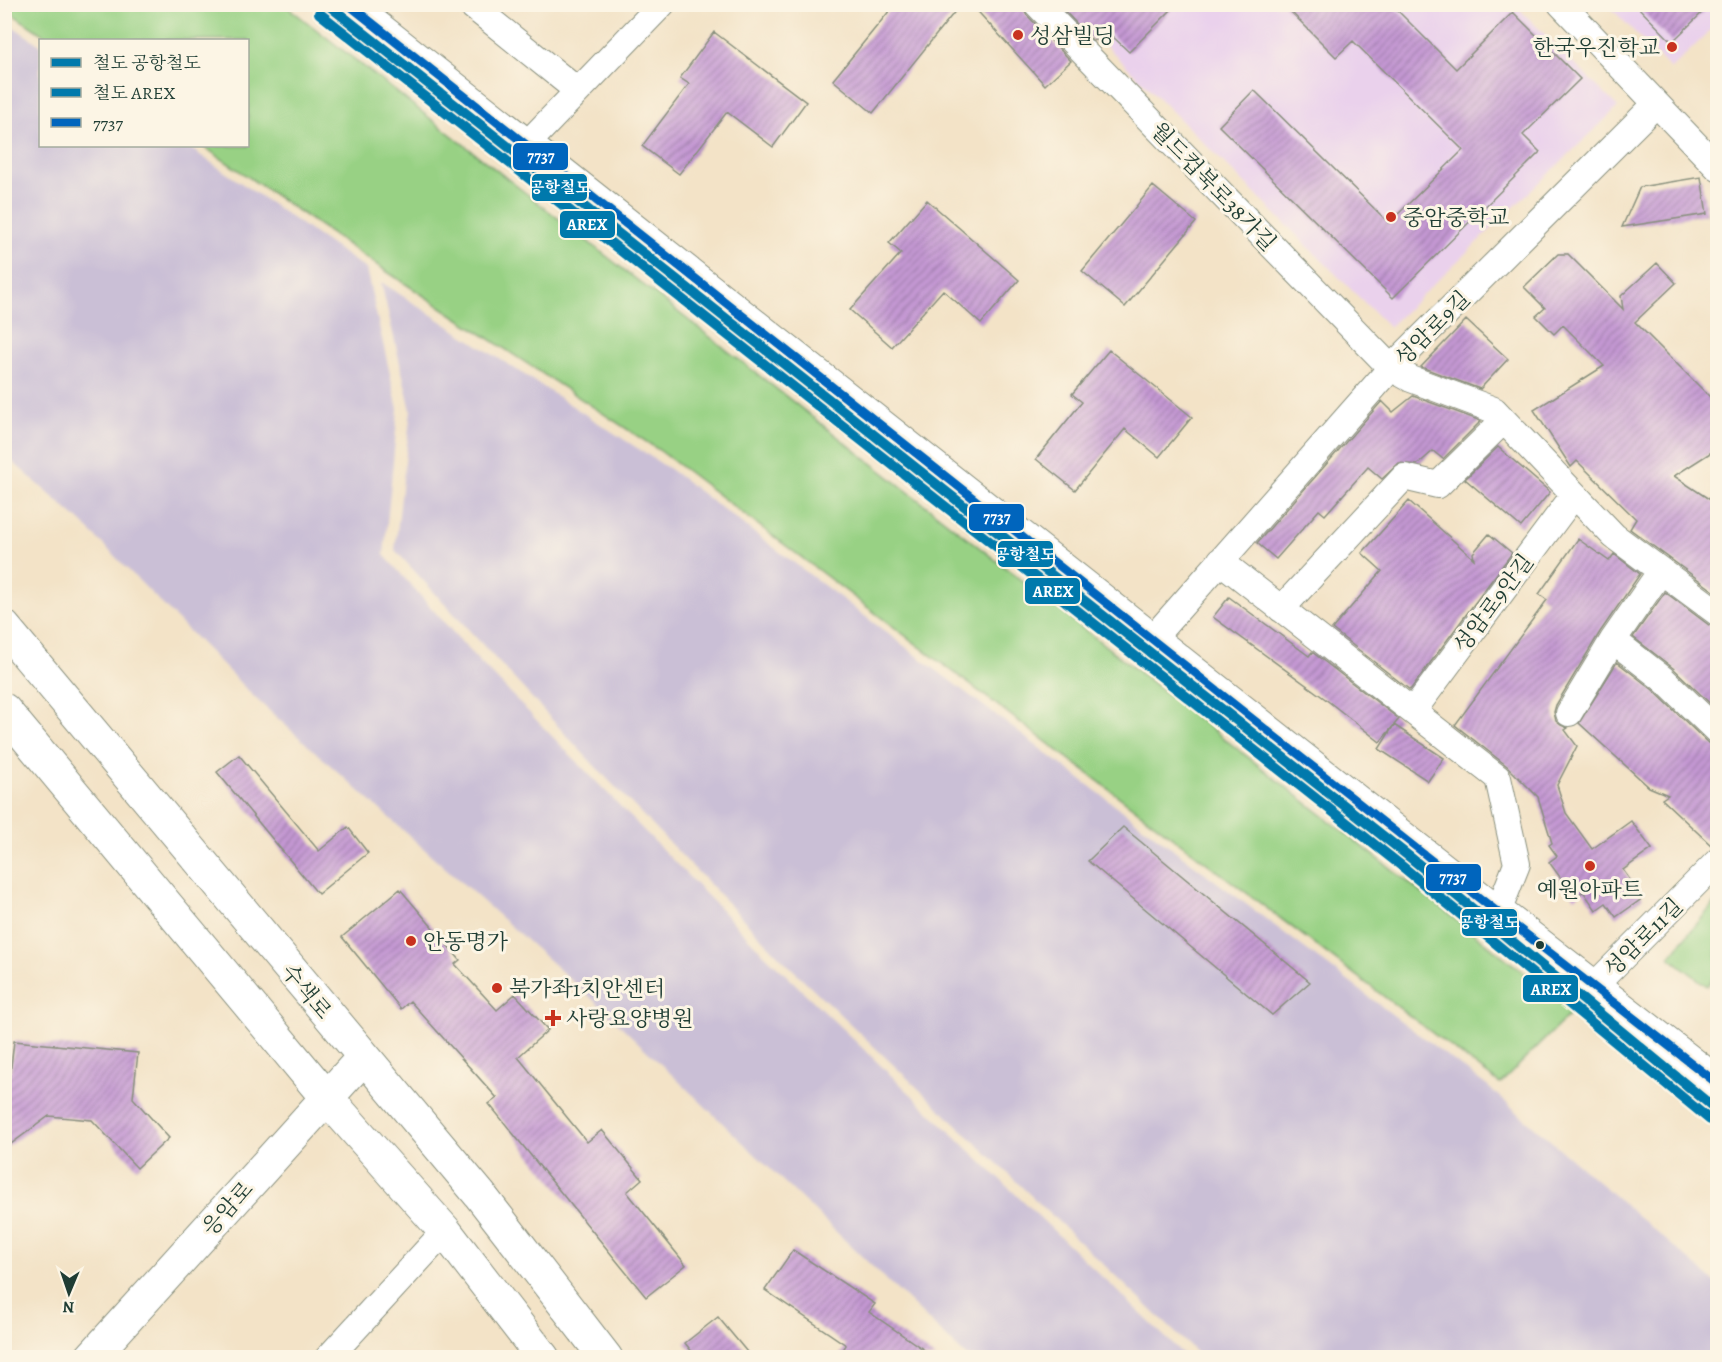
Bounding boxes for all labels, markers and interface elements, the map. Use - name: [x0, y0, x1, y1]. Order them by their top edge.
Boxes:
- place label: 성삼빌딩: [1030, 21, 1115, 51]
- marker: 성삼빌딩: [1011, 28, 1025, 42]
- place label: 한국우진학교: [1532, 33, 1660, 63]
- legend: [39, 39, 249, 147]
- marker: 한국우진학교: [1665, 40, 1679, 54]
- text: 철도 공항철도: [93, 51, 201, 75]
- text: 철도 AREX: [93, 81, 175, 105]
- text: 7737: [93, 111, 124, 135]
- street label: 월드컵북로38가길: [1144, 116, 1283, 258]
- line badge: 7737: [512, 142, 569, 171]
- text: 7737: [527, 146, 555, 168]
- line badge: 공항철도: [531, 173, 588, 202]
- text: 공항철도: [529, 177, 591, 199]
- place label: 중암중학교: [1403, 203, 1509, 233]
- line badge: AREX: [559, 210, 616, 239]
- marker: 중암중학교: [1384, 210, 1398, 224]
- text: AREX: [566, 214, 607, 236]
- street label: 성암로9길: [1389, 285, 1477, 373]
- line badge: 7737: [968, 503, 1025, 532]
- text: 7737: [983, 507, 1011, 529]
- line badge: 공항철도: [997, 540, 1054, 568]
- text: 공항철도: [994, 544, 1056, 566]
- street label: 성암로9안길: [1447, 548, 1541, 659]
- line badge: AREX: [1024, 577, 1081, 605]
- text: AREX: [1032, 581, 1073, 603]
- marker: 예원아파트: [1583, 859, 1597, 873]
- line badge: 7737: [1425, 863, 1482, 892]
- text: 7737: [1439, 867, 1467, 889]
- place label: 예원아파트: [1537, 875, 1643, 905]
- street label: 성암로11길: [1598, 892, 1690, 984]
- line badge: 공항철도: [1461, 908, 1518, 937]
- text: 공항철도: [1458, 912, 1520, 934]
- place label: 안동명가: [423, 927, 509, 957]
- marker: 안동명가: [404, 934, 418, 948]
- unlabelled marker: [1534, 939, 1546, 951]
- street label: 수색로: [274, 958, 338, 1026]
- place label: 북가좌1치안센터: [509, 974, 665, 1004]
- line badge: AREX: [1522, 974, 1579, 1003]
- text: AREX: [1530, 979, 1571, 1001]
- marker: 북가좌1치안센터: [490, 981, 504, 995]
- place label: 사랑요양병원: [566, 1004, 694, 1034]
- marker: 사랑요양병원: [544, 1009, 562, 1027]
- street label: 응암로: [195, 1175, 260, 1242]
- north arrow: [39, 1263, 99, 1323]
- text: N: [62, 1296, 75, 1318]

